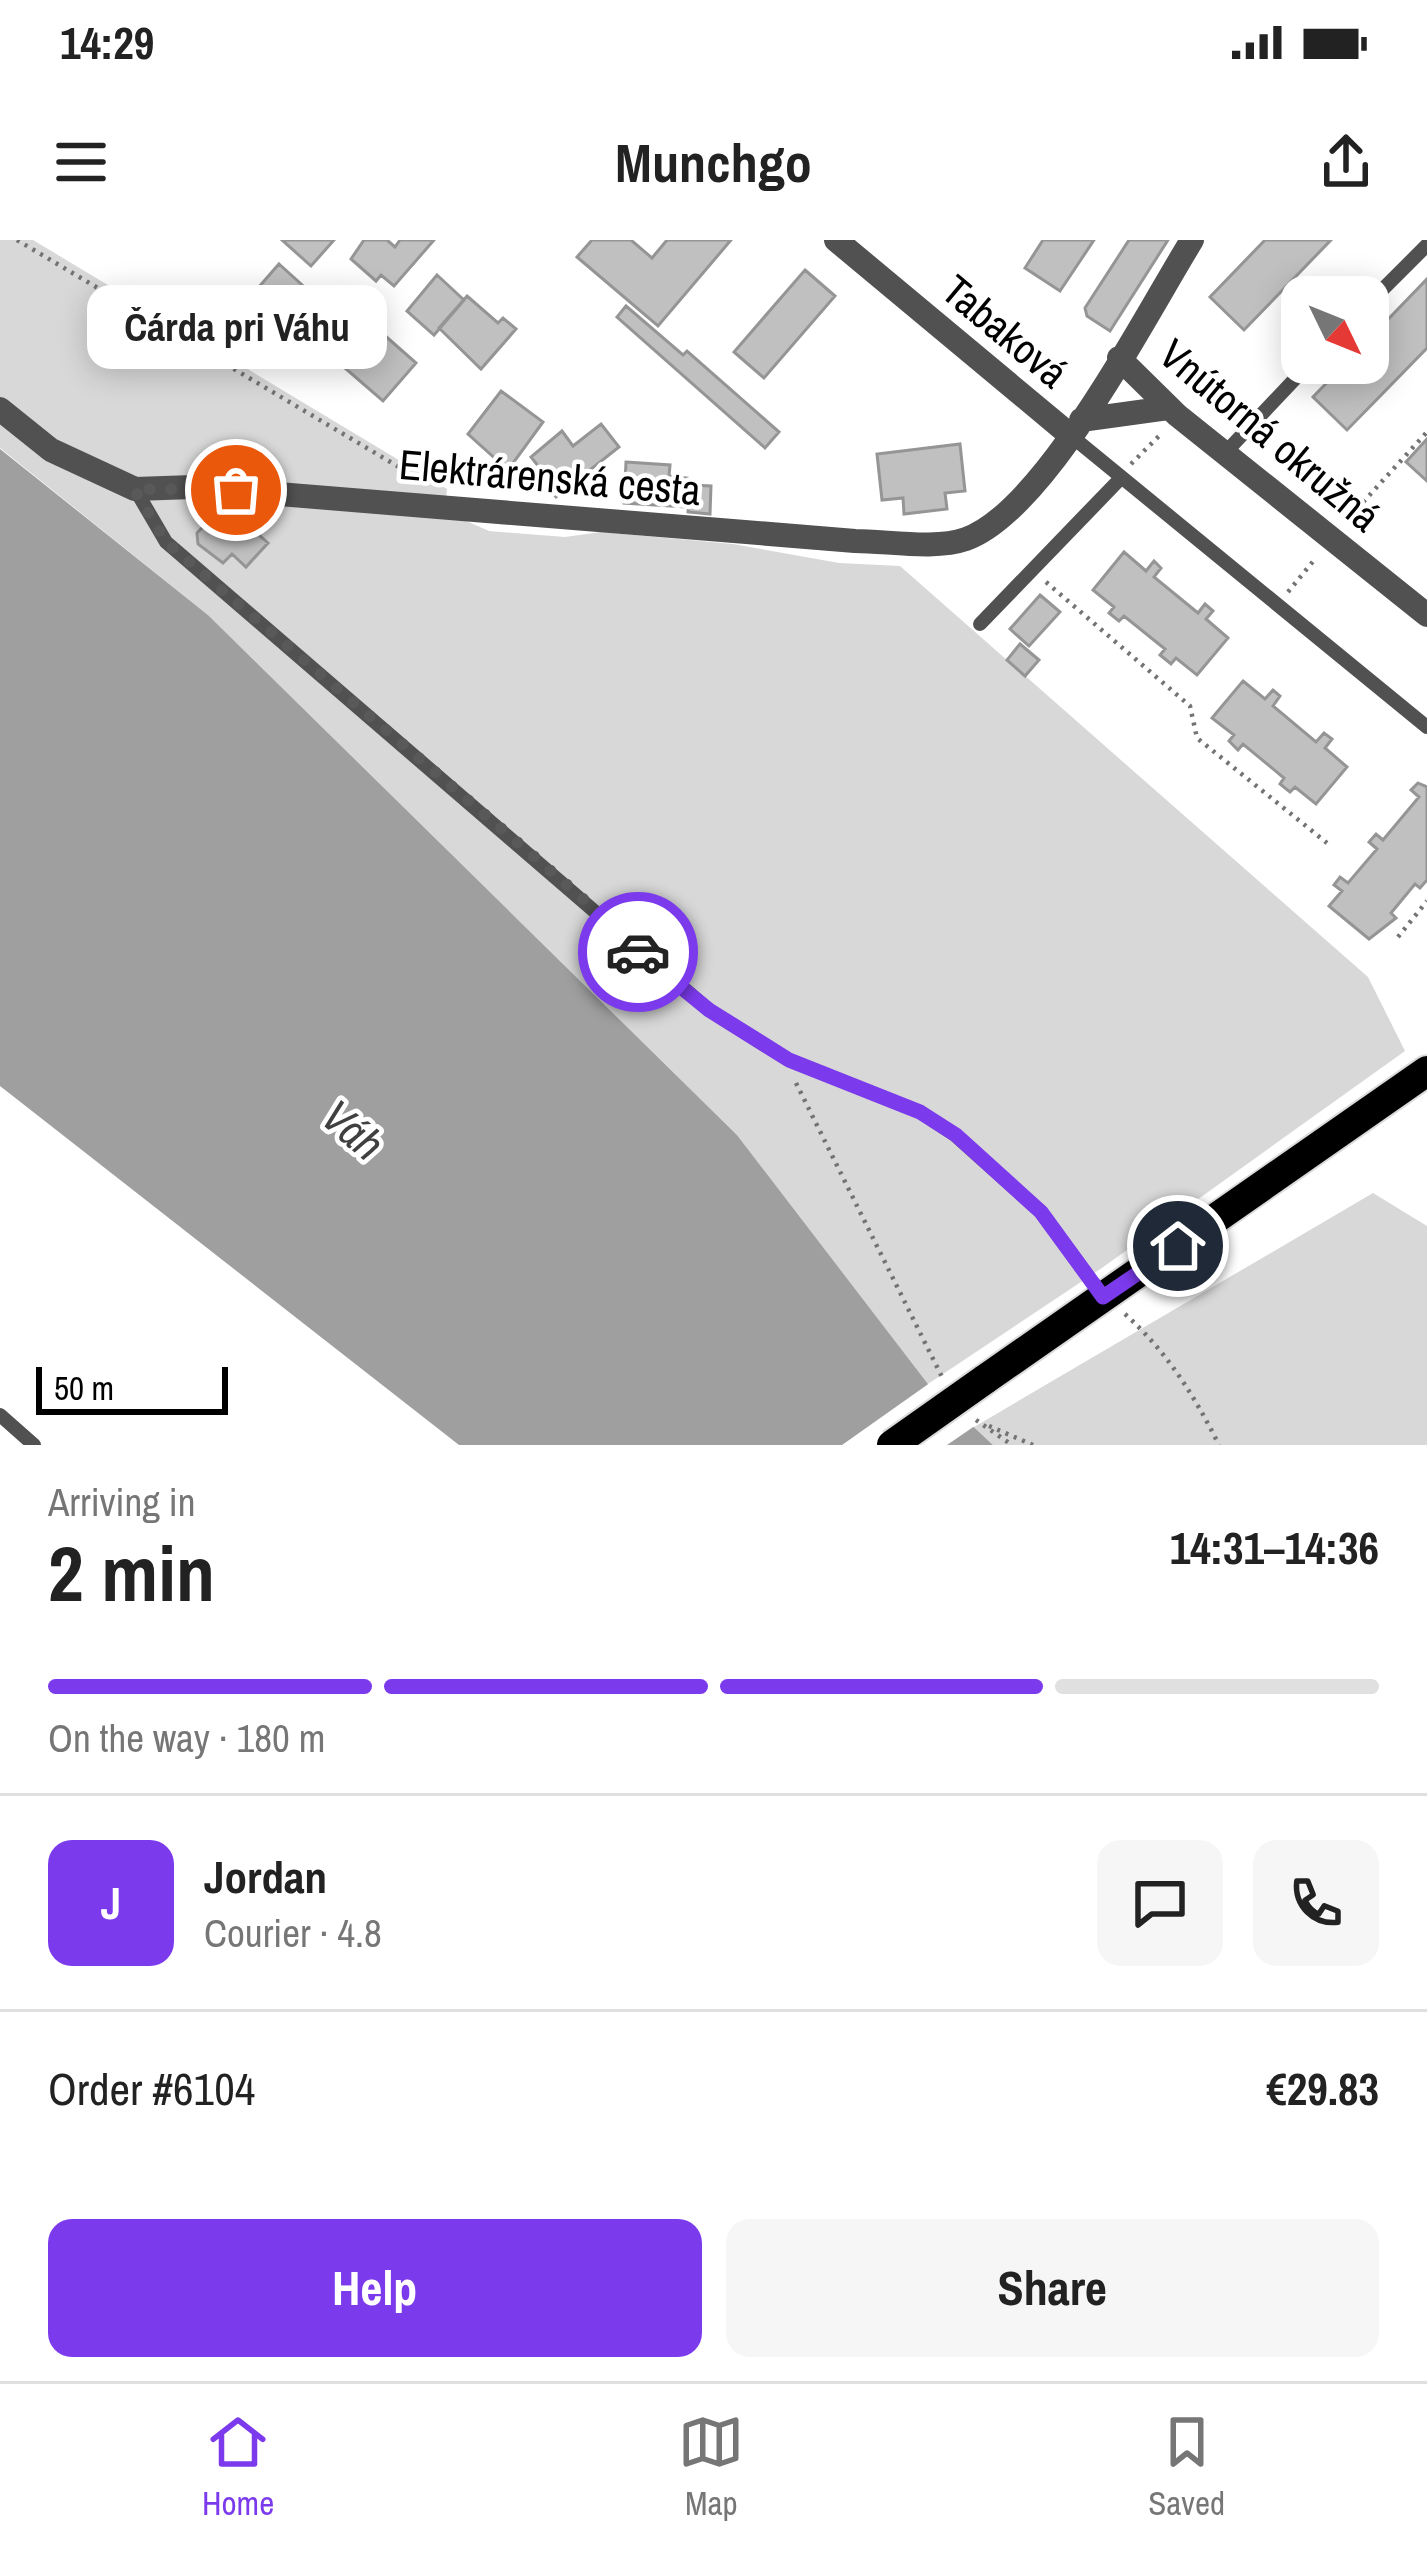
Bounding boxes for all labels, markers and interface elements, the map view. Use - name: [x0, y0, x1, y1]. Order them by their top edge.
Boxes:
- text: 14:29: [60, 12, 154, 73]
- text: Munchgo: [615, 126, 812, 199]
- icon: menu: [48, 129, 114, 195]
- icon: share: [1313, 129, 1379, 195]
- street label: Tabaková: [930, 262, 1080, 400]
- north arrow: [1281, 276, 1389, 384]
- map controls: [1281, 276, 1389, 384]
- callout: Čárda pri Váhu: [86, 286, 386, 370]
- text: Čárda pri Váhu: [124, 301, 350, 353]
- street label: Vnútorná okružná: [1148, 326, 1392, 544]
- street label: Elektrárenská cesta: [397, 436, 703, 518]
- pin: [185, 439, 287, 541]
- icon: bag: [203, 457, 269, 523]
- courier: [578, 892, 698, 1012]
- icon: car: [605, 919, 671, 985]
- water label: Váh: [309, 1086, 397, 1174]
- pin: [1127, 1195, 1229, 1297]
- icon: home: [1145, 1213, 1211, 1279]
- scale bar: [36, 1361, 228, 1414]
- text: 50 m: [54, 1366, 114, 1410]
- text: Arriving in: [48, 1476, 196, 1528]
- text: 14:31–14:36: [1170, 1517, 1379, 1578]
- text: 2 min: [48, 1520, 215, 1625]
- text: On the way · 180 m: [48, 1712, 325, 1764]
- button: chat: [1097, 1840, 1223, 1966]
- button: phone: [1253, 1840, 1379, 1966]
- text: Jordan: [204, 1846, 327, 1907]
- text: J: [101, 1872, 121, 1933]
- text: Courier · 4.8: [204, 1907, 382, 1959]
- text: Order #6104: [48, 2058, 255, 2119]
- text: €29.83: [1266, 2058, 1379, 2119]
- button: Help: [48, 2219, 702, 2357]
- button: Share: [726, 2219, 1379, 2357]
- tab: Home: [202, 2409, 274, 2525]
- tab: Map: [678, 2409, 744, 2525]
- tab: Saved: [1148, 2409, 1225, 2525]

